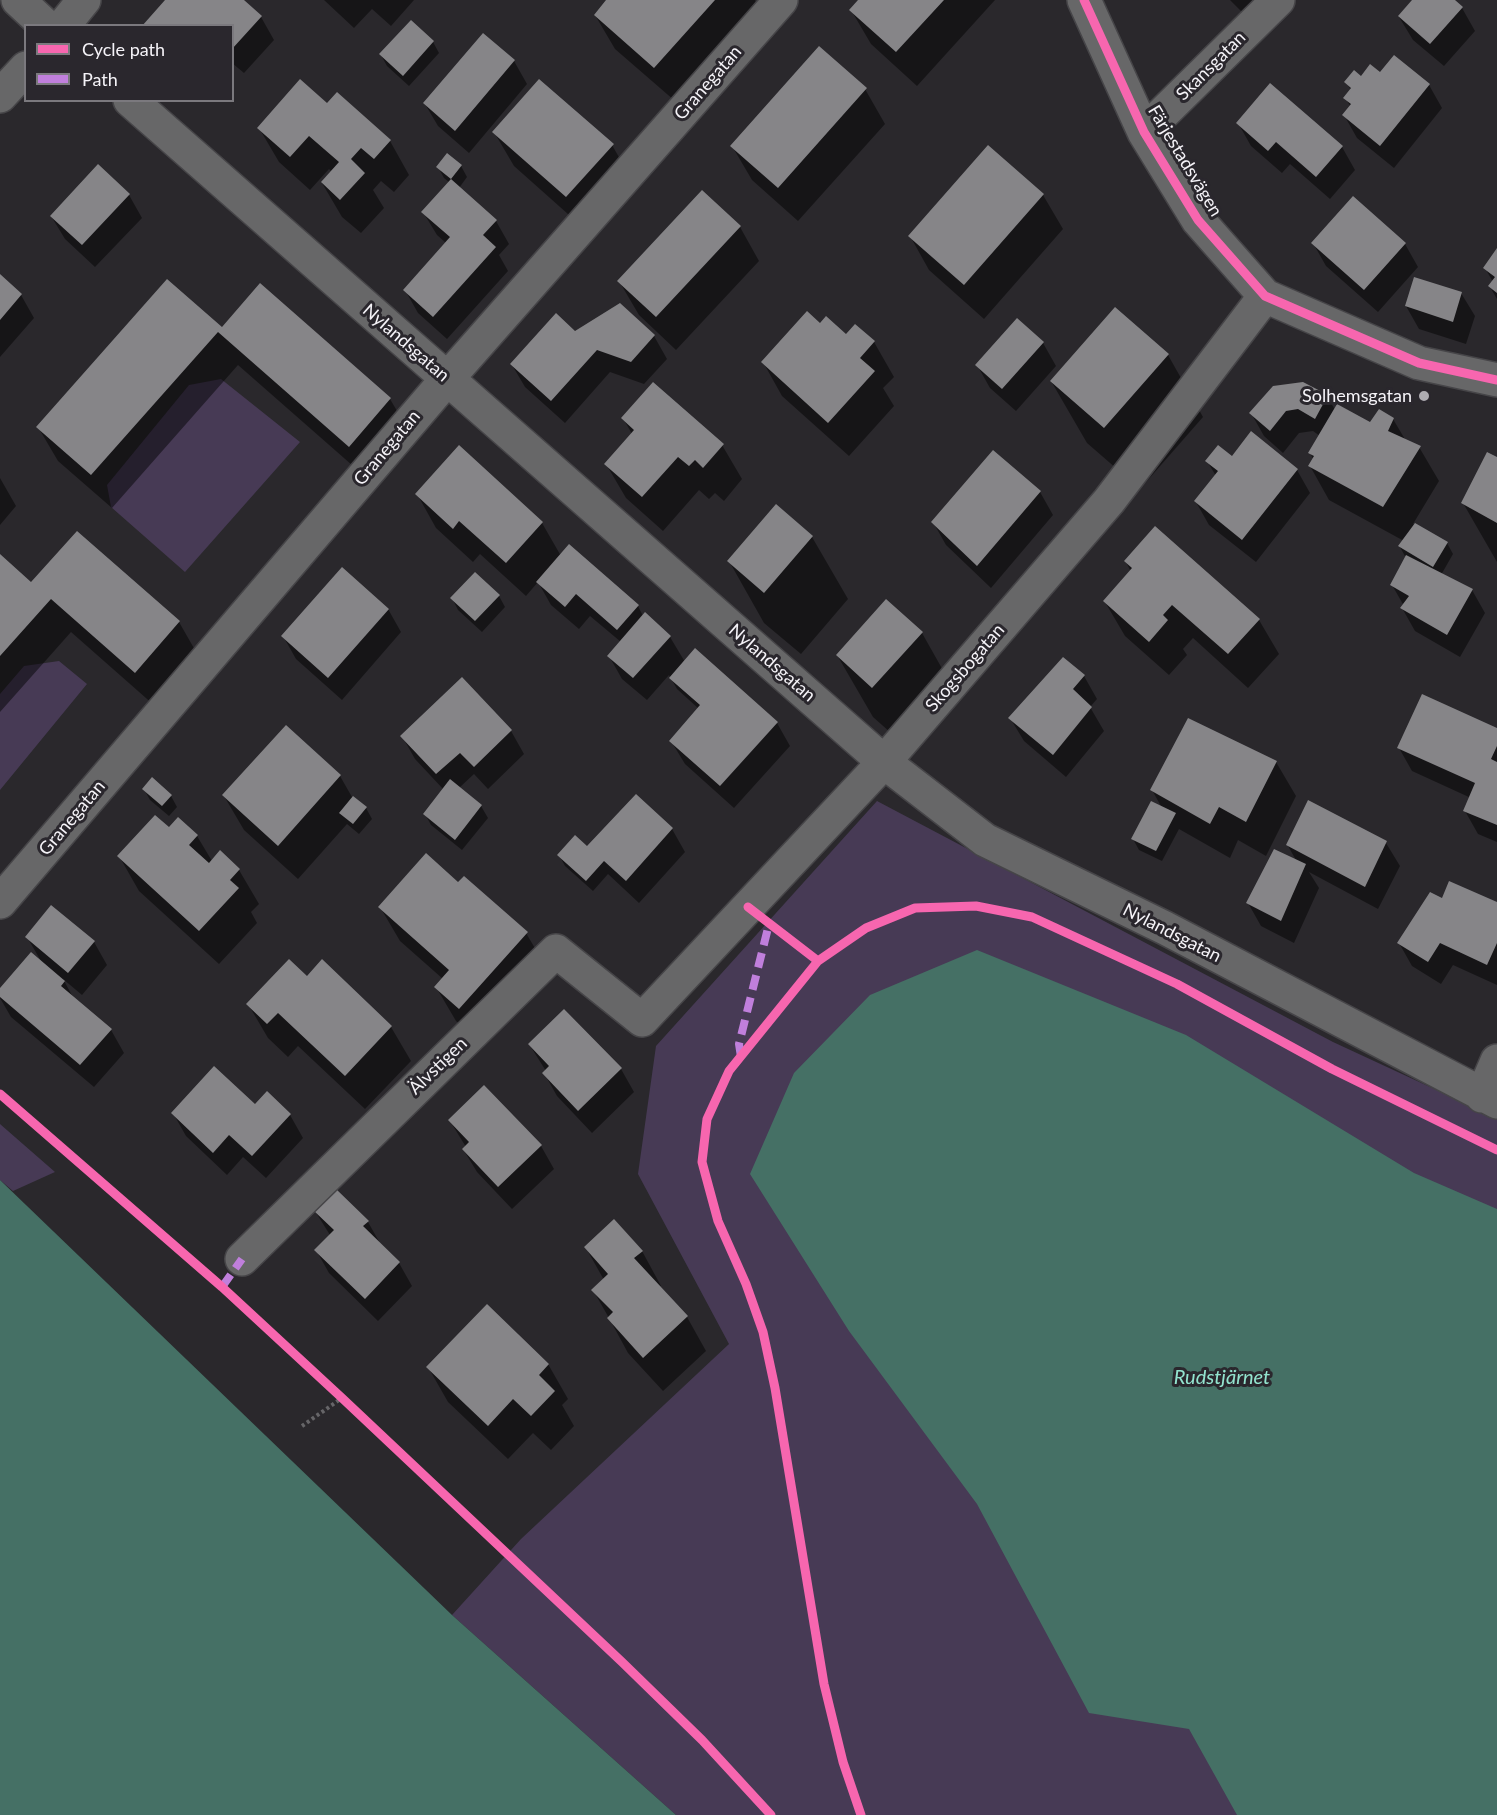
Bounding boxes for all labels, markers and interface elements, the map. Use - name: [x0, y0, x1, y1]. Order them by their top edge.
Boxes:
- legend: [24, 24, 234, 102]
- street label: Skansgatan: [1172, 27, 1250, 105]
- text: Cycle path: [82, 38, 165, 60]
- street label: Granegatan: [670, 41, 746, 125]
- text: Path: [82, 68, 118, 90]
- street label: Färjestadsvägen: [1143, 101, 1227, 221]
- street label: Nylandsgatan: [358, 300, 454, 386]
- place label: Solhemsgatan: [1302, 385, 1412, 407]
- marker: Solhemsgatan: [1417, 389, 1431, 403]
- street label: Granegatan: [349, 406, 425, 490]
- street label: Nylandsgatan: [724, 620, 820, 706]
- street label: Skogsbogatan: [921, 620, 1009, 716]
- street label: Granegatan: [34, 776, 110, 860]
- street label: Nylandsgatan: [1119, 899, 1225, 967]
- street label: Älvstigen: [404, 1033, 472, 1099]
- water label: Rudstjärnet: [1174, 1366, 1270, 1390]

